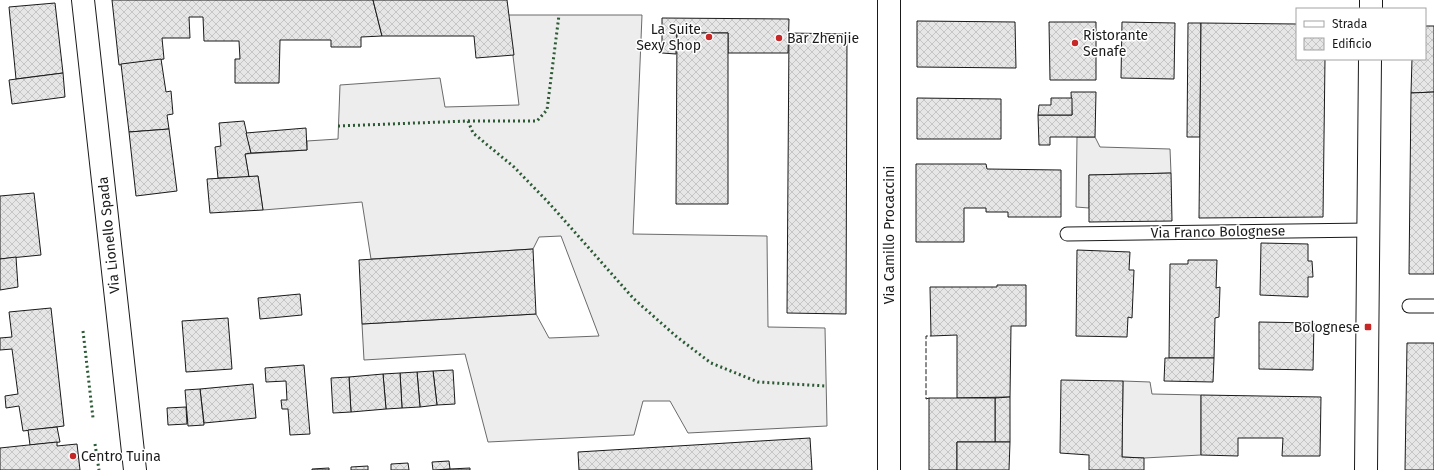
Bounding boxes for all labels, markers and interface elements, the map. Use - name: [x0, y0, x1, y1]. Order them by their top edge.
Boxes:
- legend: [1296, 8, 1426, 60]
- text: Strada: [1332, 17, 1367, 31]
- place label: La Suite Sexy Shop: [636, 21, 701, 54]
- place label: Ristorante Senafe: [1083, 27, 1148, 60]
- place label: Bar Zhenjie: [787, 30, 859, 47]
- marker: La Suite Sexy Shop: [704, 32, 714, 42]
- marker: Bar Zhenjie: [774, 33, 784, 43]
- text: Edificio: [1332, 37, 1372, 51]
- marker: Ristorante Senafe: [1070, 38, 1080, 48]
- street label: Via Camillo Procaccini: [881, 166, 898, 304]
- street label: Via Lionello Spada: [94, 176, 124, 294]
- street label: Via Franco Bolognese: [1151, 222, 1285, 242]
- place label: Bolognese: [1294, 319, 1360, 336]
- marker: Bolognese: [1363, 322, 1373, 332]
- place label: Centro Tuina: [81, 448, 161, 465]
- marker: Centro Tuina: [68, 451, 78, 461]

